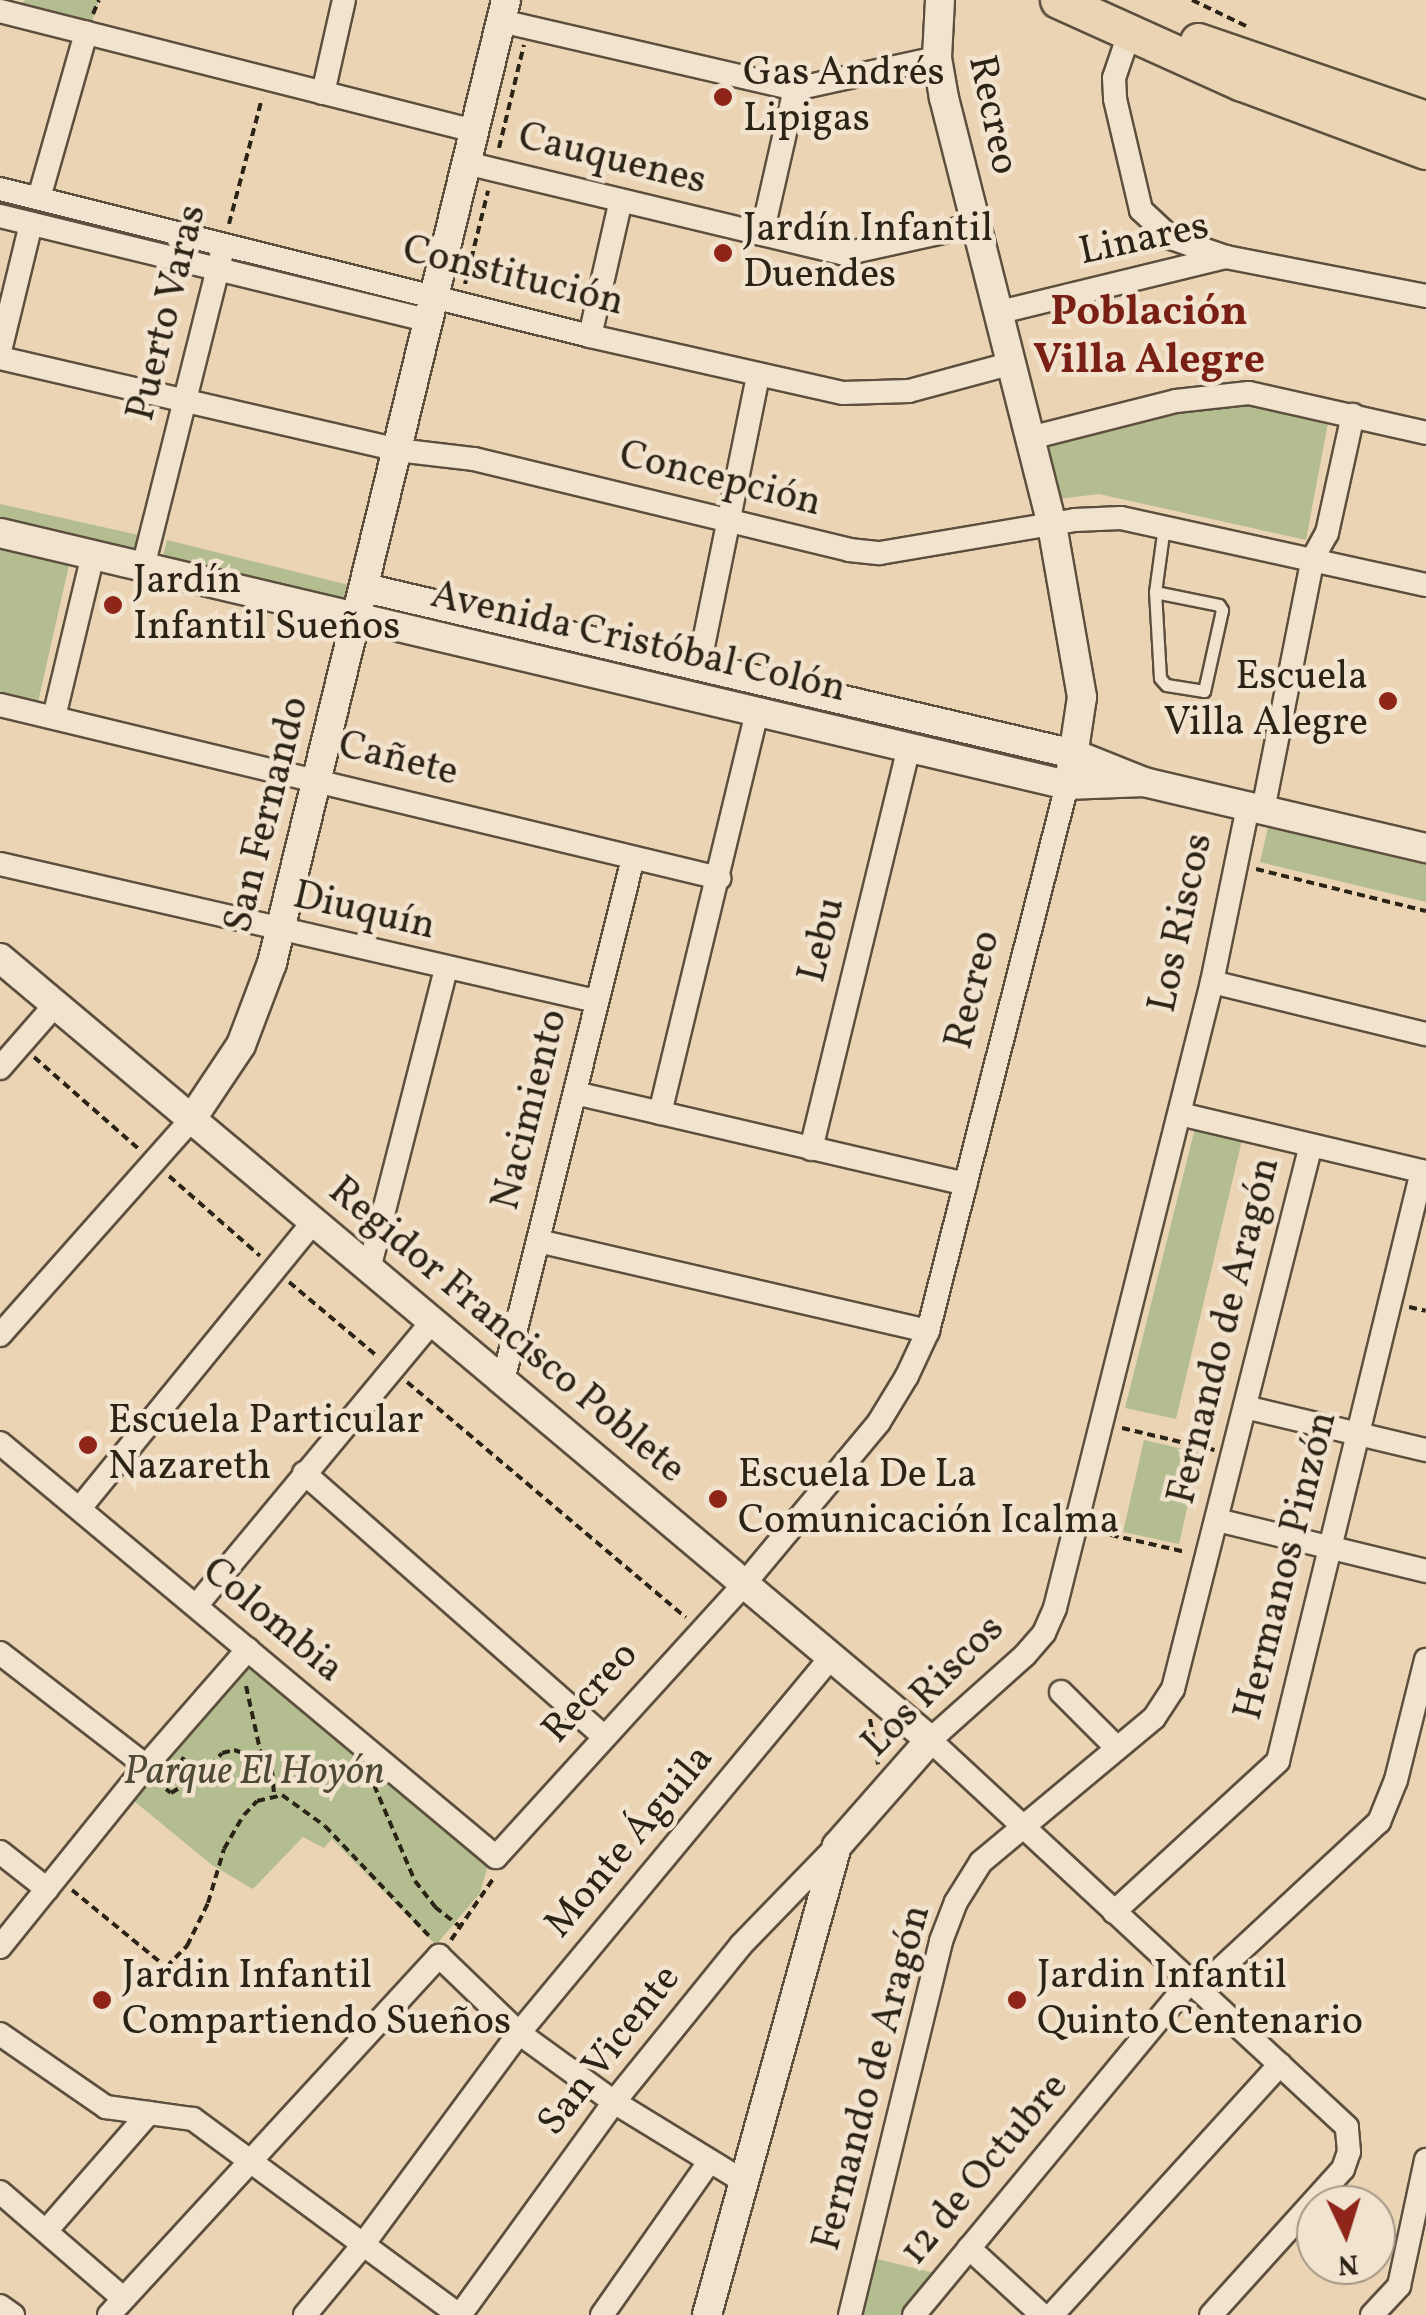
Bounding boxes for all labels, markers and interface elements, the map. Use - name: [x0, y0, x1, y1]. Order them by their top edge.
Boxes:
- place label: Gas Andrés Lipigas: [743, 50, 945, 144]
- street label: Recreo: [956, 51, 1028, 179]
- marker: Gas Andrés Lipigas: [712, 86, 734, 108]
- street label: Cauquenes: [513, 113, 711, 207]
- street label: Puerto Varas: [118, 199, 218, 427]
- street label: Linares: [1075, 203, 1213, 277]
- place label: Jardín Infantil Duendes: [743, 206, 993, 300]
- street label: Constitución: [397, 226, 629, 328]
- marker: Jardín Infantil Duendes: [712, 242, 734, 264]
- district label: Población Villa Alegre: [1033, 289, 1265, 388]
- street label: Concepción: [614, 432, 826, 528]
- place label: Jardín Infantil Sueños: [133, 558, 400, 652]
- street label: Avenida Cristóbal Colón: [426, 572, 850, 714]
- marker: Jardín Infantil Sueños: [102, 594, 124, 616]
- place label: Escuela Villa Alegre: [1163, 654, 1368, 748]
- marker: Escuela Villa Alegre: [1377, 690, 1399, 712]
- street label: San Fernando: [215, 692, 321, 938]
- street label: Cañete: [333, 722, 463, 798]
- street label: Los Riscos: [1140, 829, 1224, 1017]
- street label: Diuquín: [288, 872, 440, 952]
- street label: Lebu: [789, 893, 857, 987]
- street label: Recreo: [936, 926, 1012, 1054]
- street label: Nacimiento: [483, 1005, 579, 1215]
- street label: Fernando de Aragón: [1159, 1153, 1291, 1509]
- street label: Regidor Francisco Poblete: [318, 1168, 694, 1494]
- place label: Escuela Particular Nazareth: [108, 1398, 424, 1492]
- street label: Hermanos Pinzón: [1226, 1407, 1348, 1725]
- marker: Escuela Particular Nazareth: [77, 1434, 99, 1456]
- place label: Escuela De La Comunicación Icalma: [738, 1452, 1119, 1546]
- marker: Escuela De La Comunicación Icalma: [707, 1488, 729, 1510]
- street label: Colombia: [192, 1548, 352, 1694]
- street label: Los Riscos: [853, 1606, 1015, 1768]
- street label: Recreo: [533, 1632, 649, 1754]
- street label: Monte Águila: [535, 1736, 725, 1948]
- park label: Parque El Hoyón: [123, 1749, 385, 1797]
- street label: Fernando de Aragón: [804, 1900, 942, 2256]
- place label: Jardin Infantil Compartiendo Sueños: [122, 1953, 511, 2047]
- place label: Jardin Infantil Quinto Centenario: [1037, 1953, 1363, 2047]
- street label: San Vicente: [528, 1956, 692, 2146]
- marker: Jardin Infantil Compartiendo Sueños: [91, 1989, 113, 2011]
- marker: Jardin Infantil Quinto Centenario: [1006, 1989, 1028, 2011]
- street label: 12 de Octubre: [891, 2064, 1079, 2276]
- north arrow: [1296, 2185, 1396, 2285]
- text: N: [1336, 2243, 1359, 2284]

